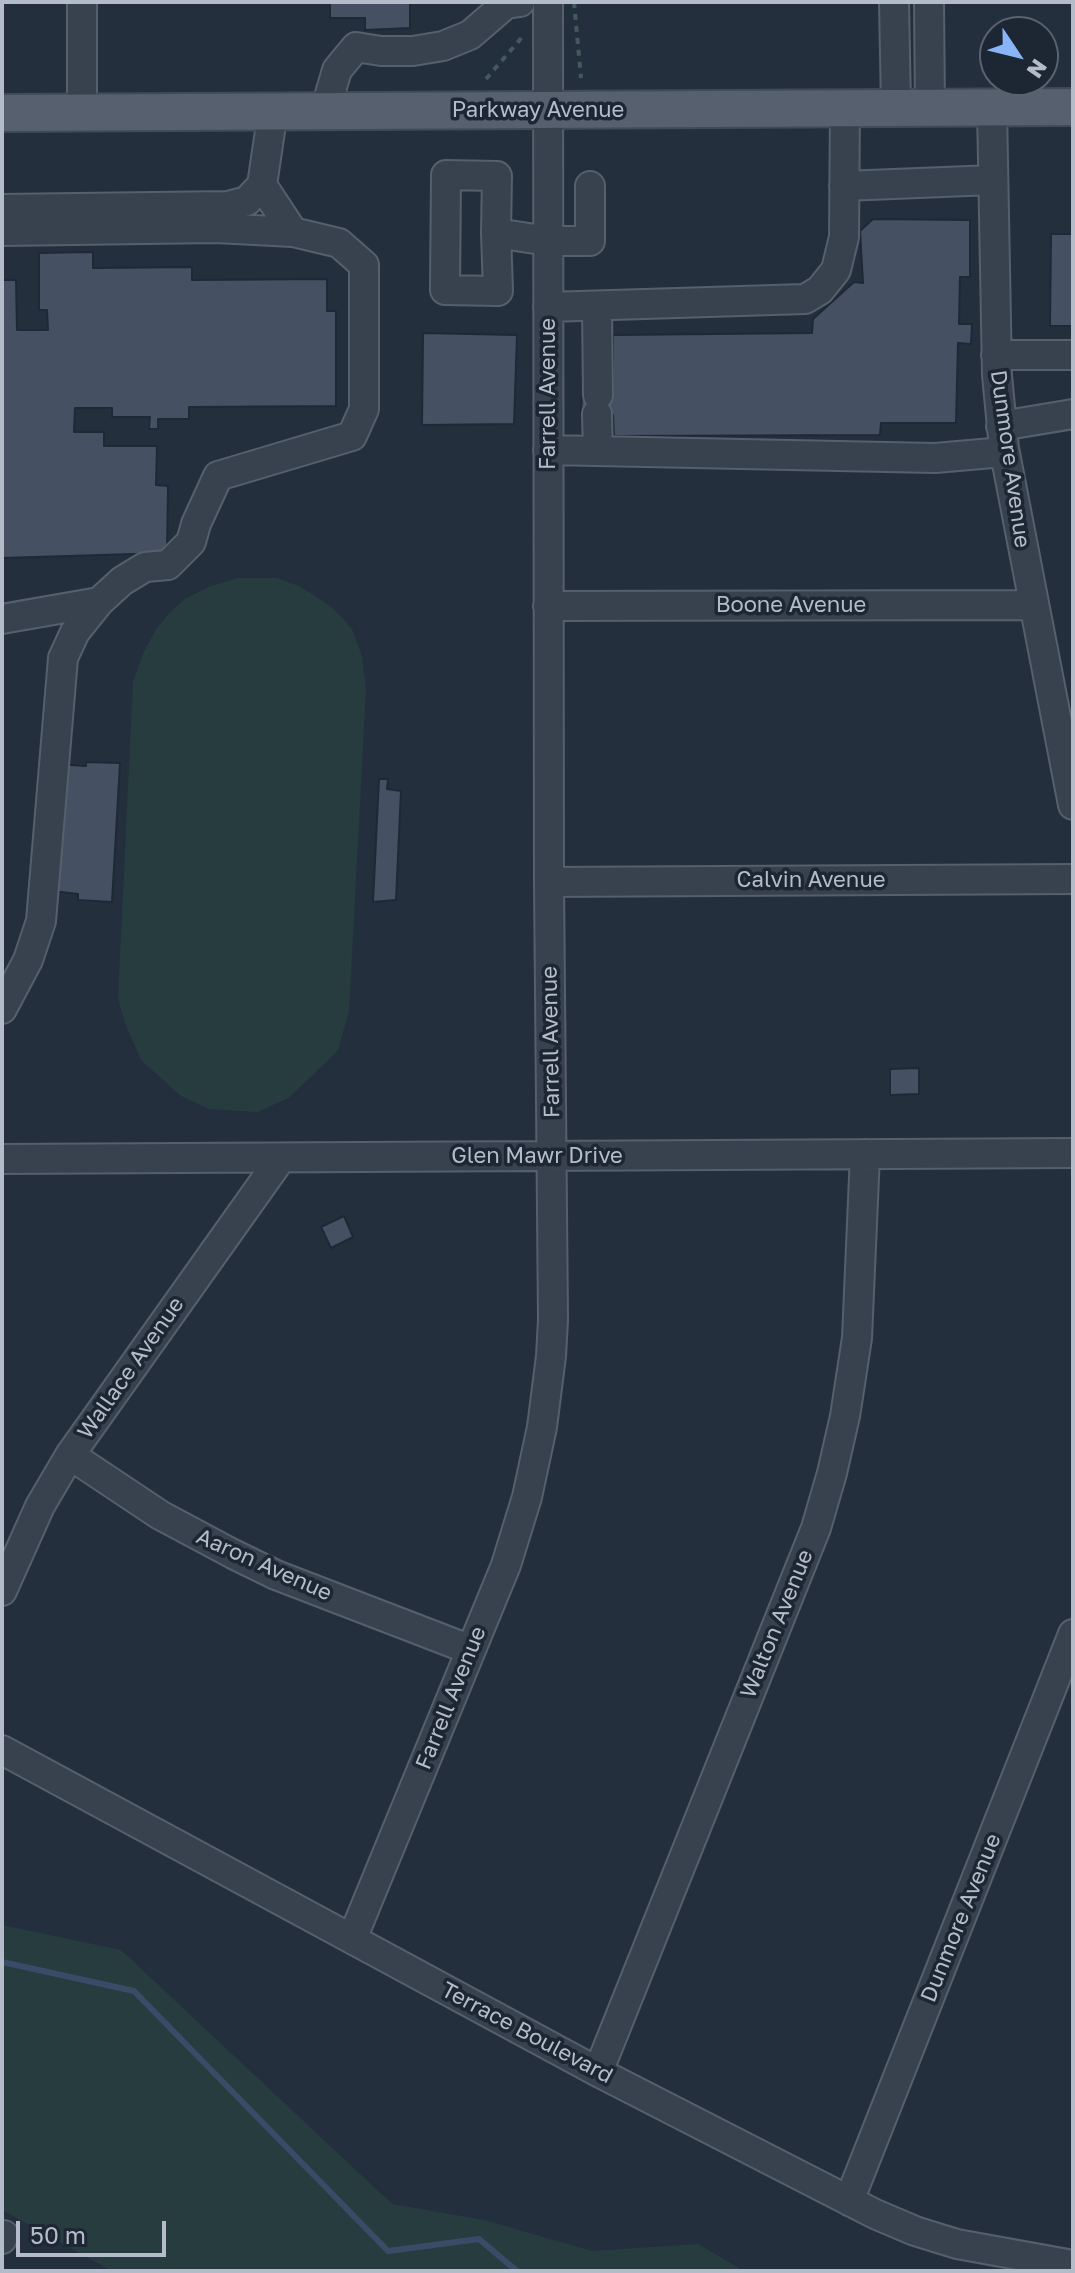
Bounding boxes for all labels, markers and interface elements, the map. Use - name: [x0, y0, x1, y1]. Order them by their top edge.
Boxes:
- north arrow: [979, 16, 1059, 96]
- text: N: [1022, 54, 1053, 83]
- street label: Parkway Avenue: [452, 97, 624, 123]
- street label: Farrell Avenue: [535, 318, 561, 470]
- street label: Dunmore Avenue: [984, 368, 1036, 550]
- street label: Boone Avenue: [716, 592, 866, 618]
- street label: Calvin Avenue: [737, 867, 885, 893]
- street label: Farrell Avenue: [536, 966, 566, 1118]
- street label: Glen Mawr Drive: [451, 1143, 623, 1169]
- street label: Wallace Avenue: [72, 1292, 190, 1444]
- street label: Aaron Avenue: [192, 1523, 336, 1607]
- street label: Walton Avenue: [735, 1546, 819, 1702]
- street label: Farrell Avenue: [410, 1623, 492, 1773]
- street label: Dunmore Avenue: [915, 1830, 1007, 2006]
- street label: Terrace Boulevard: [437, 1977, 617, 2089]
- scale bar: [20, 2205, 170, 2255]
- text: 50 m: [30, 2220, 86, 2249]

